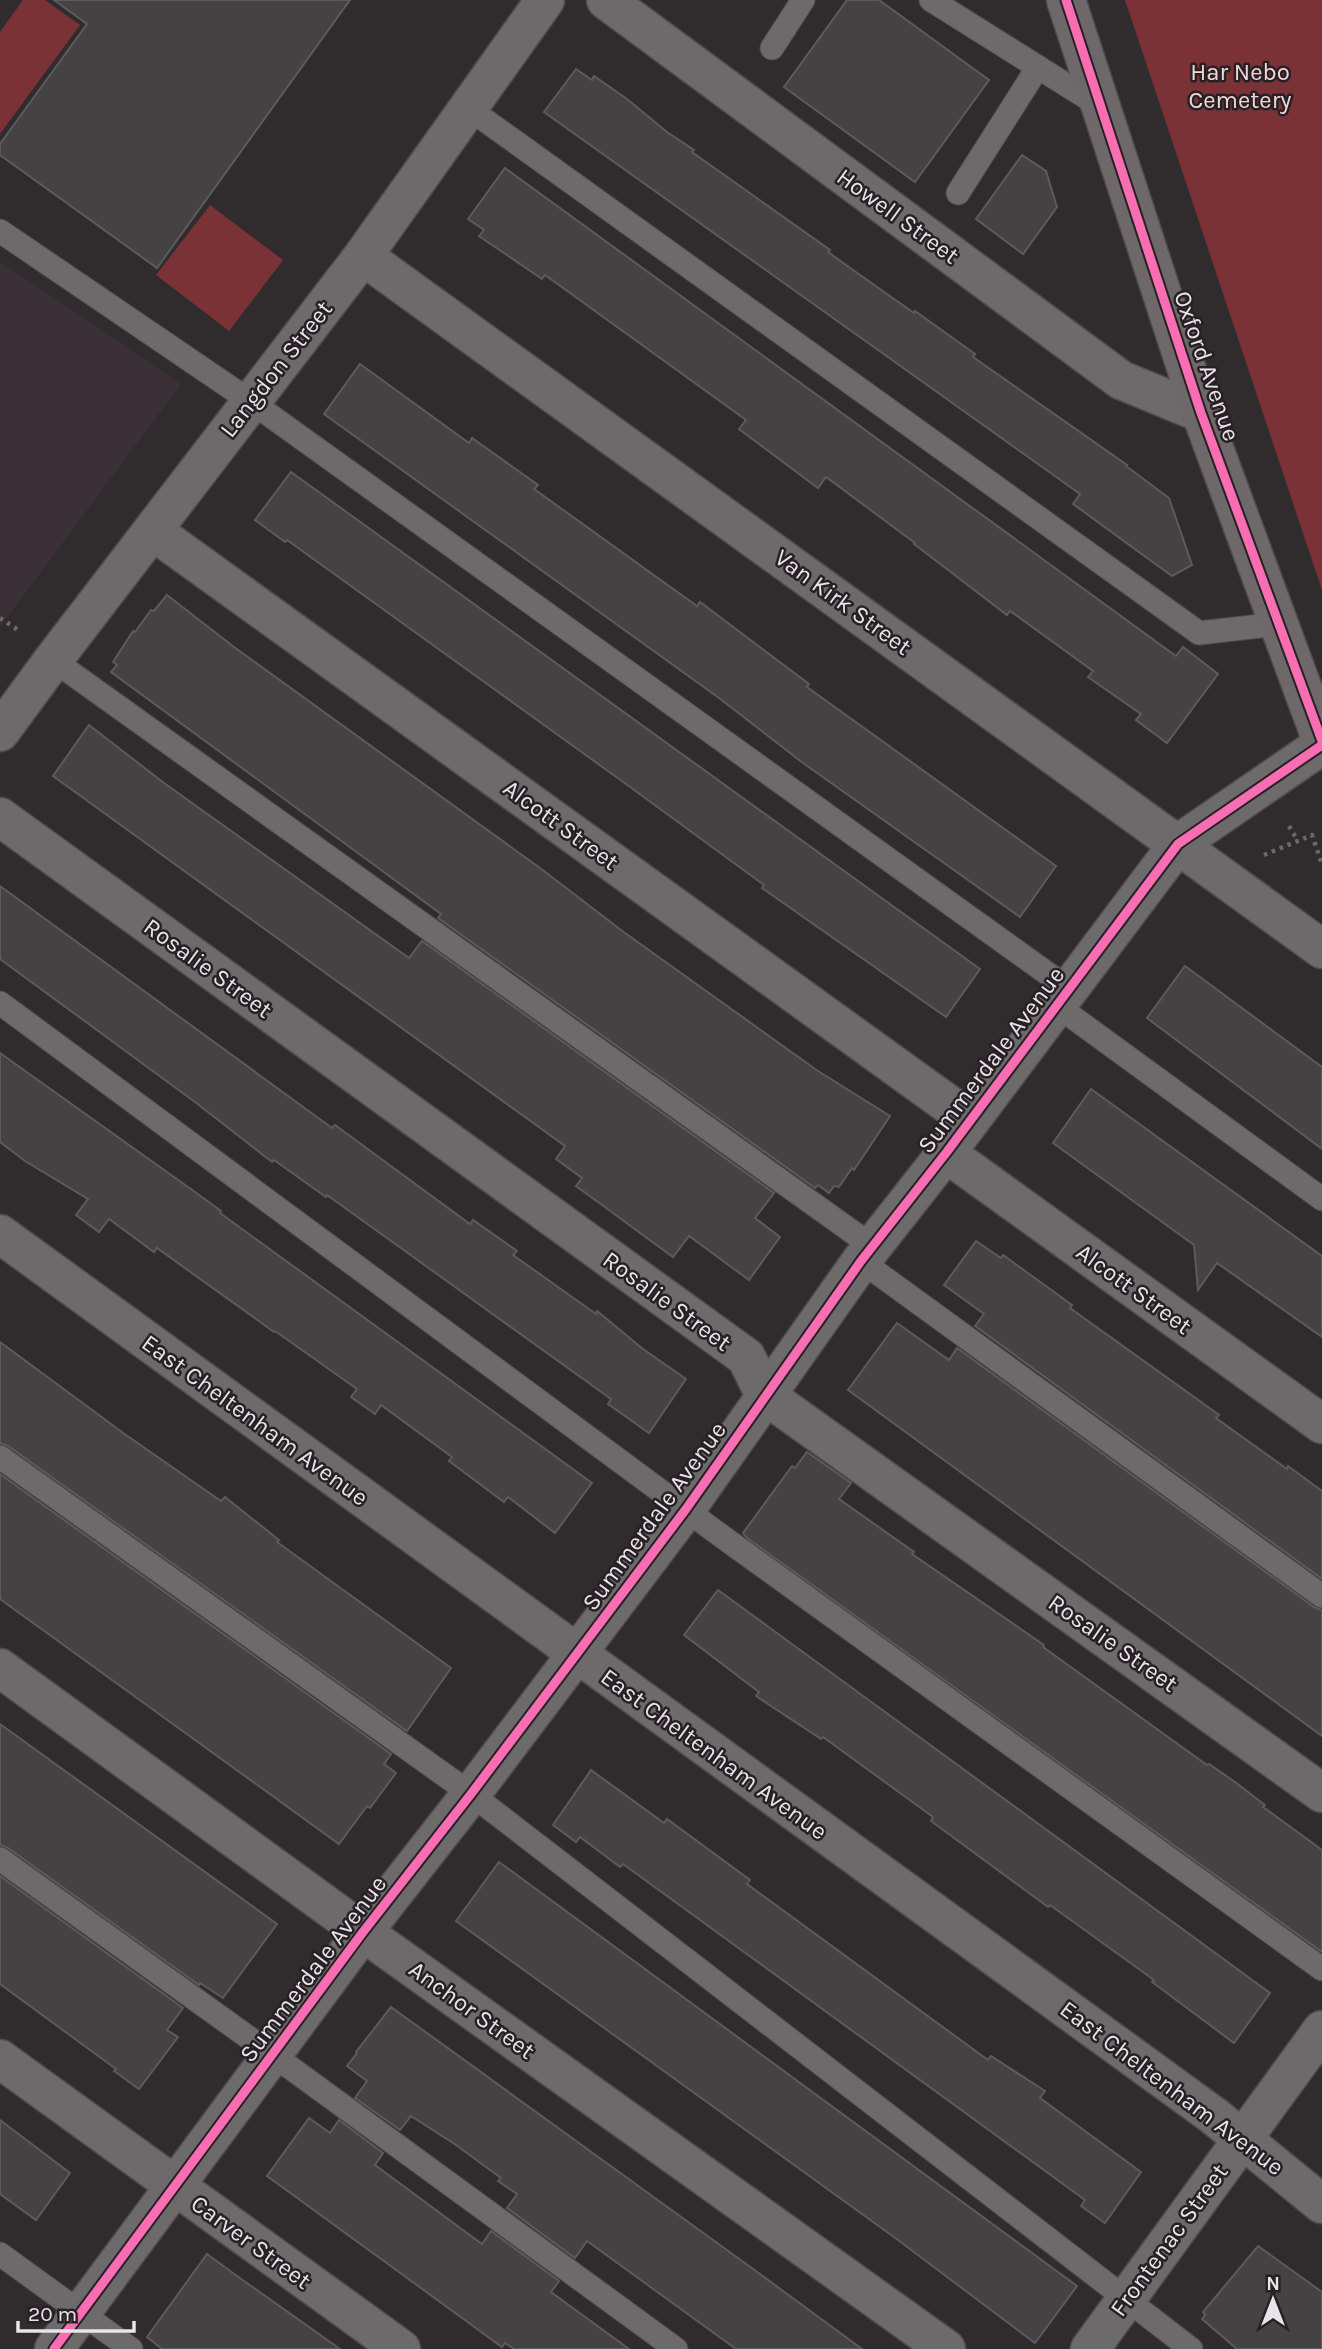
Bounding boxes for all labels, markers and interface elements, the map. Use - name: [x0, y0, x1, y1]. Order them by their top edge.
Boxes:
- park label: Har Nebo Cemetery: [1188, 58, 1292, 114]
- street label: Howell Street: [832, 162, 964, 270]
- street label: Oxford Avenue: [1168, 287, 1246, 445]
- street label: Langdon Street: [214, 295, 338, 443]
- street label: Van Kirk Street: [769, 543, 917, 661]
- street label: Alcott Street: [498, 774, 624, 876]
- street label: Rosalie Street: [139, 912, 277, 1024]
- street label: Summerdale Avenue: [912, 961, 1070, 1159]
- street label: Alcott Street: [1071, 1238, 1197, 1340]
- street label: Rosalie Street: [598, 1245, 736, 1357]
- street label: East Cheltenham Avenue: [136, 1328, 374, 1512]
- street label: Summerdale Avenue: [576, 1416, 732, 1616]
- street label: Rosalie Street: [1043, 1588, 1183, 1698]
- street label: East Cheltenham Avenue: [595, 1662, 833, 1846]
- street label: Summerdale Avenue: [234, 1870, 392, 2068]
- street label: Anchor Street: [404, 1955, 540, 2065]
- street label: East Cheltenham Avenue: [1055, 1995, 1289, 2181]
- street label: Frontenac Street: [1104, 2158, 1234, 2322]
- street label: Carver Street: [186, 2189, 316, 2295]
- north arrow: [1238, 2265, 1308, 2335]
- text: N: [1266, 2273, 1280, 2295]
- scale bar: [18, 2290, 133, 2334]
- text: 20 m: [28, 2302, 77, 2326]

